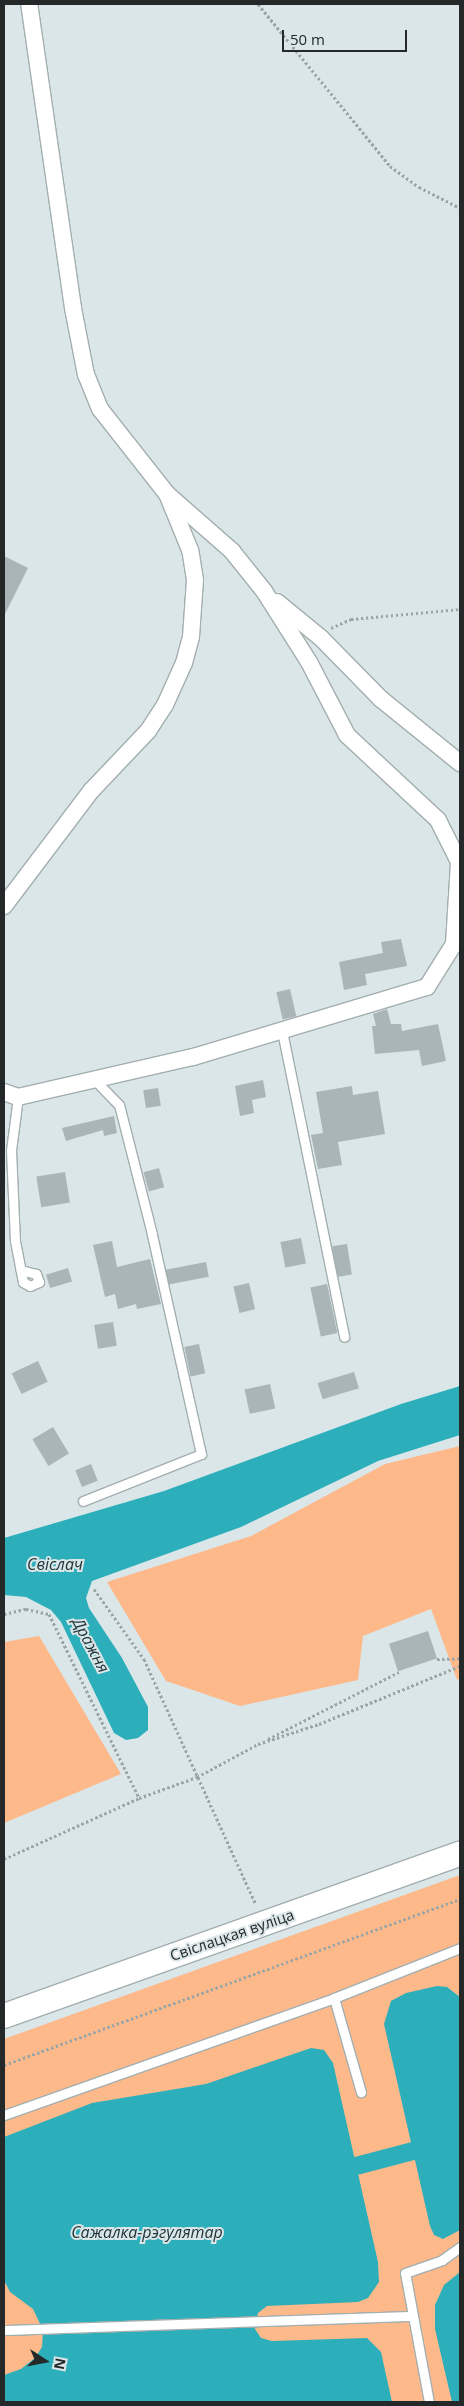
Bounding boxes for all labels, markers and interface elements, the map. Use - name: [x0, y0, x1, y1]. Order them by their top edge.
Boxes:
- scale bar: [284, 20, 409, 52]
- text: 50 m: [290, 29, 325, 49]
- water label: Свіслач: [27, 1554, 83, 1574]
- water label: Дражня: [69, 1614, 113, 1676]
- street label: Свіслацкая вуліца: [168, 1905, 296, 1965]
- water label: Сажалка-рэгулятар: [71, 2222, 223, 2242]
- north arrow: [20, 2336, 70, 2386]
- text: N: [50, 2357, 71, 2371]

